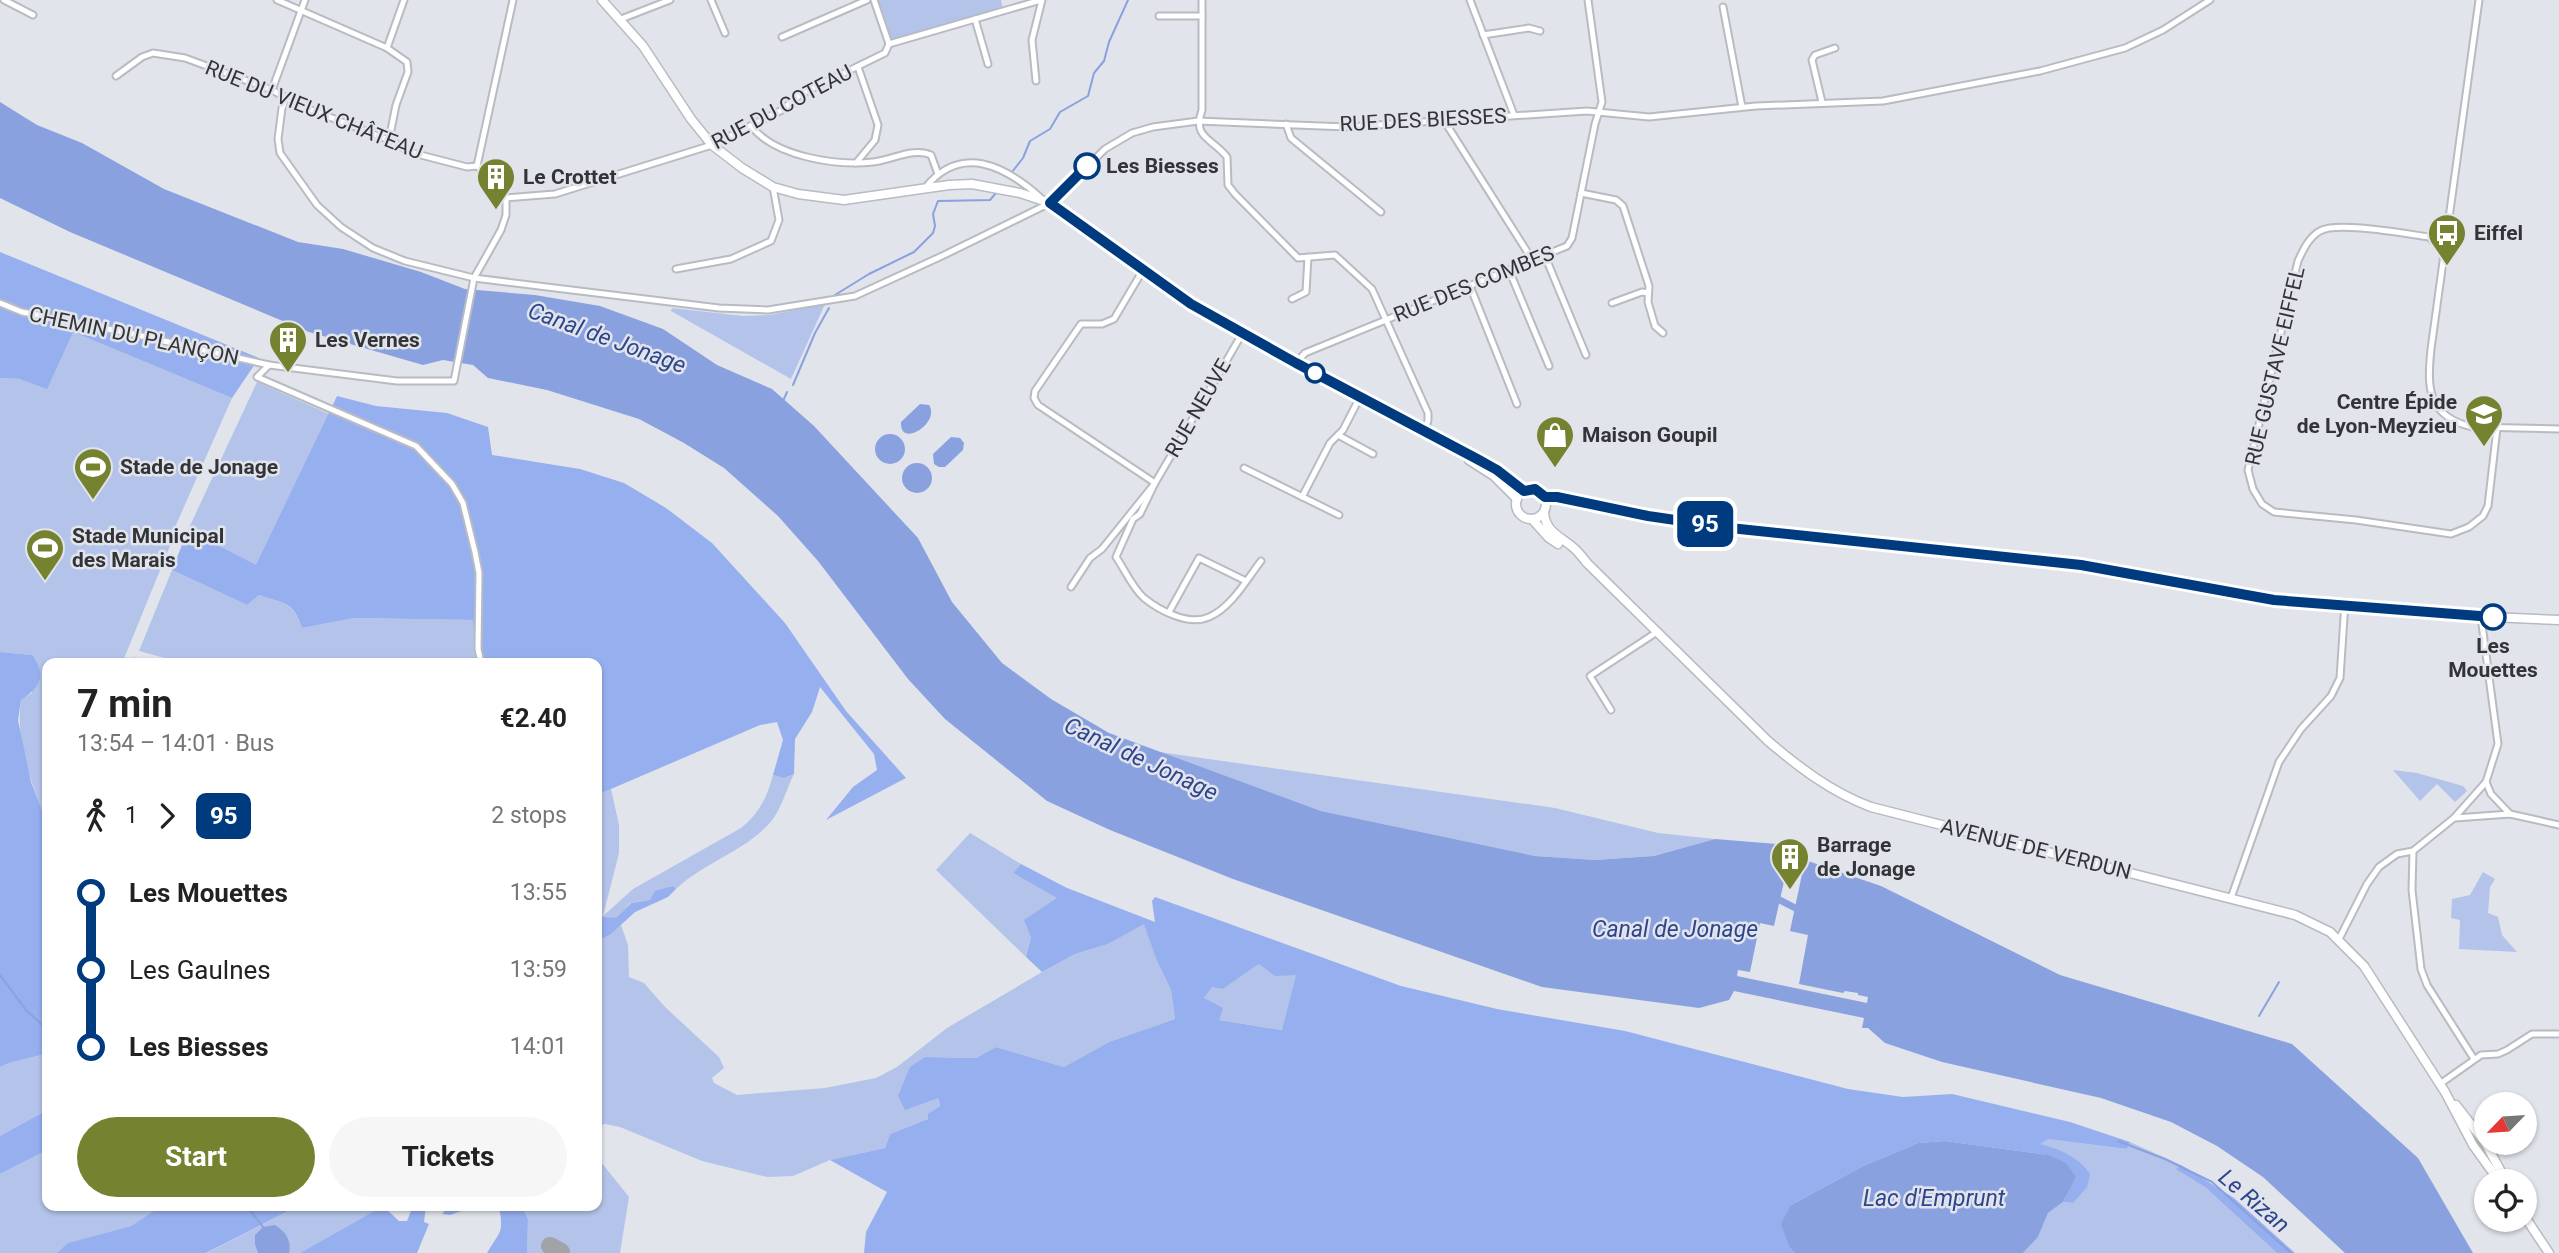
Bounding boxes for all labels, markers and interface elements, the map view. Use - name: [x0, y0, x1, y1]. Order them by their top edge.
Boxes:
- street label: RUE DU VIEUX CHÂTEAU: [202, 55, 426, 165]
- street label: RUE DU COTEAU: [708, 60, 856, 154]
- street label: RUE DES BIESSES: [1339, 104, 1507, 136]
- marker: Les Biesses: [1074, 153, 1100, 179]
- place label: Les Biesses: [1106, 154, 1219, 178]
- building icon: Le Crottet: [475, 156, 517, 211]
- place label: Le Crottet: [523, 165, 617, 189]
- bus stop icon: Eiffel: [2426, 212, 2468, 267]
- place label: Eiffel: [2474, 221, 2523, 245]
- street label: RUE DES COMBES: [1390, 241, 1558, 327]
- street label: RUE GUSTAVE EIFFEL: [2240, 264, 2310, 468]
- water label: Canal de Jonage: [524, 297, 690, 379]
- street label: CHEMIN DU PLANÇON: [27, 302, 241, 370]
- building icon: Les Vernes: [267, 319, 309, 374]
- place label: Les Vernes: [315, 328, 420, 352]
- street label: RUE NEUVE: [1160, 355, 1236, 461]
- unlabelled marker: [1305, 363, 1325, 383]
- place label: Centre Épide de Lyon-Meyzieu: [2297, 390, 2457, 438]
- school or university icon: Centre Épide de Lyon-Meyzieu: [2463, 393, 2505, 448]
- shop icon: Maison Goupil: [1534, 414, 1576, 469]
- place label: Maison Goupil: [1582, 423, 1718, 447]
- sports icon: Stade de Jonage: [72, 446, 114, 501]
- place label: Stade de Jonage: [120, 455, 278, 479]
- line badge: 95: [1674, 501, 1736, 547]
- text: 95: [1691, 510, 1719, 538]
- place label: Stade Municipal des Marais: [72, 524, 224, 572]
- sports icon: Stade Municipal des Marais: [24, 527, 66, 582]
- marker: Les Mouettes: [2480, 604, 2506, 630]
- place label: Les Mouettes: [2448, 634, 2538, 682]
- text: 7 min: [77, 682, 173, 726]
- text: €2.40: [500, 703, 567, 733]
- water label: Canal de Jonage: [1060, 712, 1222, 806]
- text: 13:54 – 14:01 · Bus: [77, 730, 274, 757]
- icon: walk: [77, 797, 115, 835]
- icon: forward: [148, 797, 186, 835]
- text: 1: [125, 802, 138, 829]
- text: 95: [210, 802, 237, 830]
- text: 2 stops: [491, 802, 567, 829]
- street label: AVENUE DE VERDUN: [1938, 814, 2134, 884]
- place label: Barrage de Jonage: [1817, 833, 1915, 881]
- building icon: Barrage de Jonage: [1769, 836, 1811, 891]
- text: Les Mouettes: [129, 878, 288, 908]
- text: 13:55: [510, 879, 567, 906]
- water label: Canal de Jonage: [1592, 916, 1758, 943]
- text: Les Gaulnes: [129, 955, 271, 985]
- text: 13:59: [510, 956, 567, 983]
- text: Les Biesses: [129, 1032, 269, 1062]
- text: 14:01: [510, 1033, 567, 1060]
- north arrow: [2474, 1092, 2538, 1155]
- map controls: [2474, 1092, 2537, 1232]
- button: Start: [77, 1117, 315, 1197]
- button: Tickets: [329, 1117, 567, 1197]
- water label: Le Rizan: [2213, 1164, 2295, 1238]
- button: locate: [2474, 1169, 2537, 1232]
- water label: Lac d'Emprunt: [1863, 1185, 2006, 1212]

